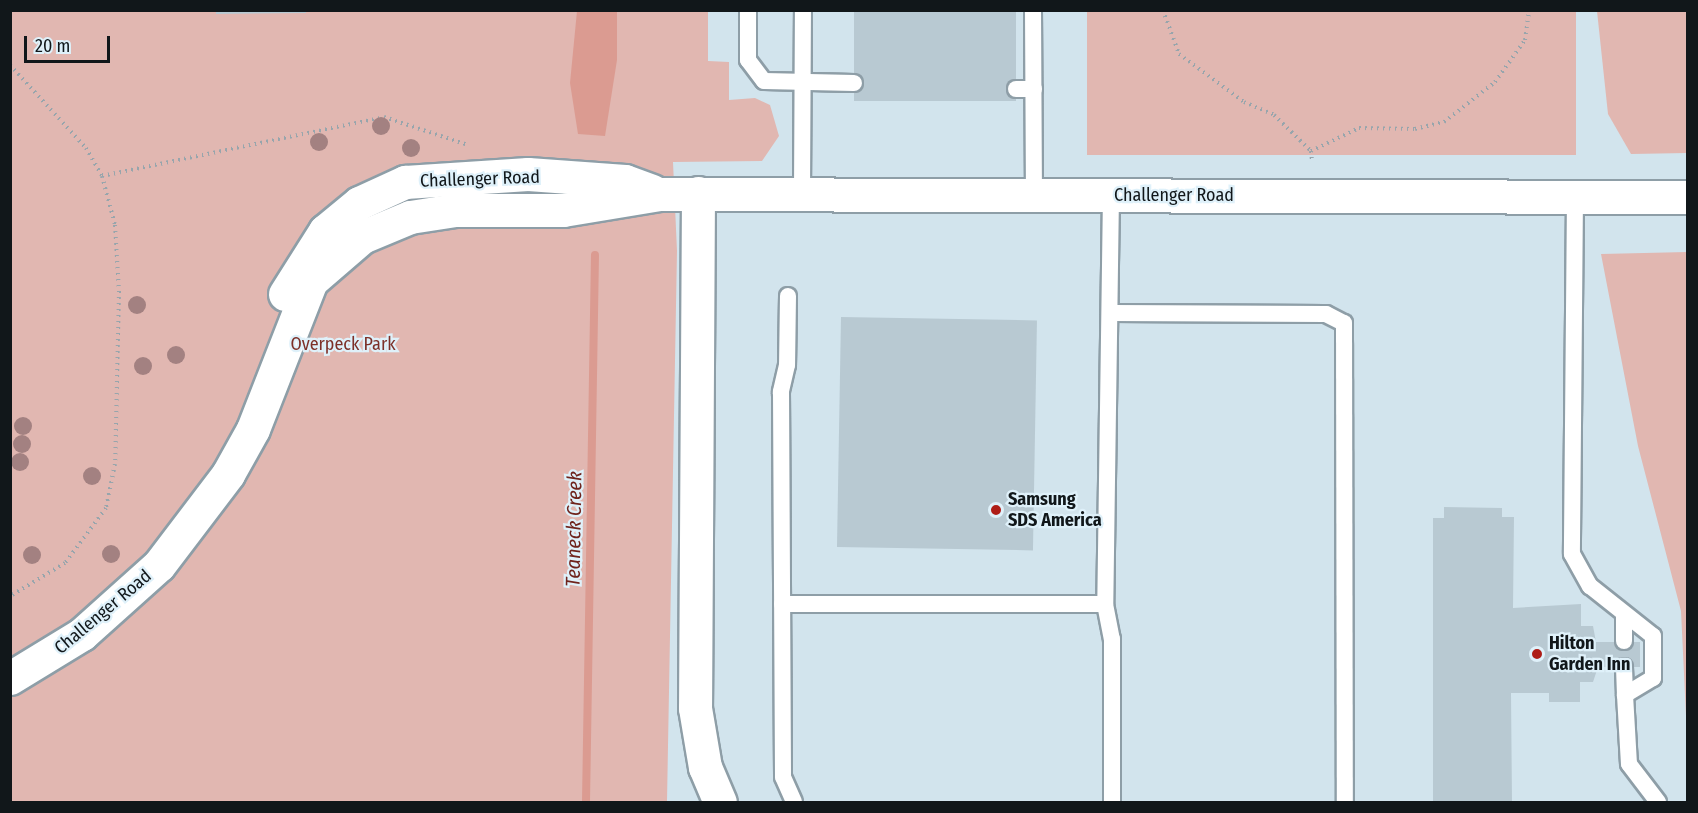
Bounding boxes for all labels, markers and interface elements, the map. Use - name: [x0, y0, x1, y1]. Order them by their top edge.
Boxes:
- scale bar: [27, 24, 112, 62]
- text: 20 m: [35, 35, 70, 57]
- street label: Challenger Road: [420, 166, 540, 192]
- street label: Challenger Road: [1114, 184, 1234, 206]
- park label: Overpeck Park: [290, 333, 396, 355]
- water label: Teaneck Creek: [561, 471, 587, 587]
- place label: Samsung SDS America: [1008, 489, 1102, 532]
- marker: Samsung SDS America: [989, 503, 1003, 517]
- street label: Challenger Road: [50, 565, 156, 659]
- place label: Hilton Garden Inn: [1549, 633, 1630, 676]
- marker: Hilton Garden Inn: [1530, 647, 1544, 661]

